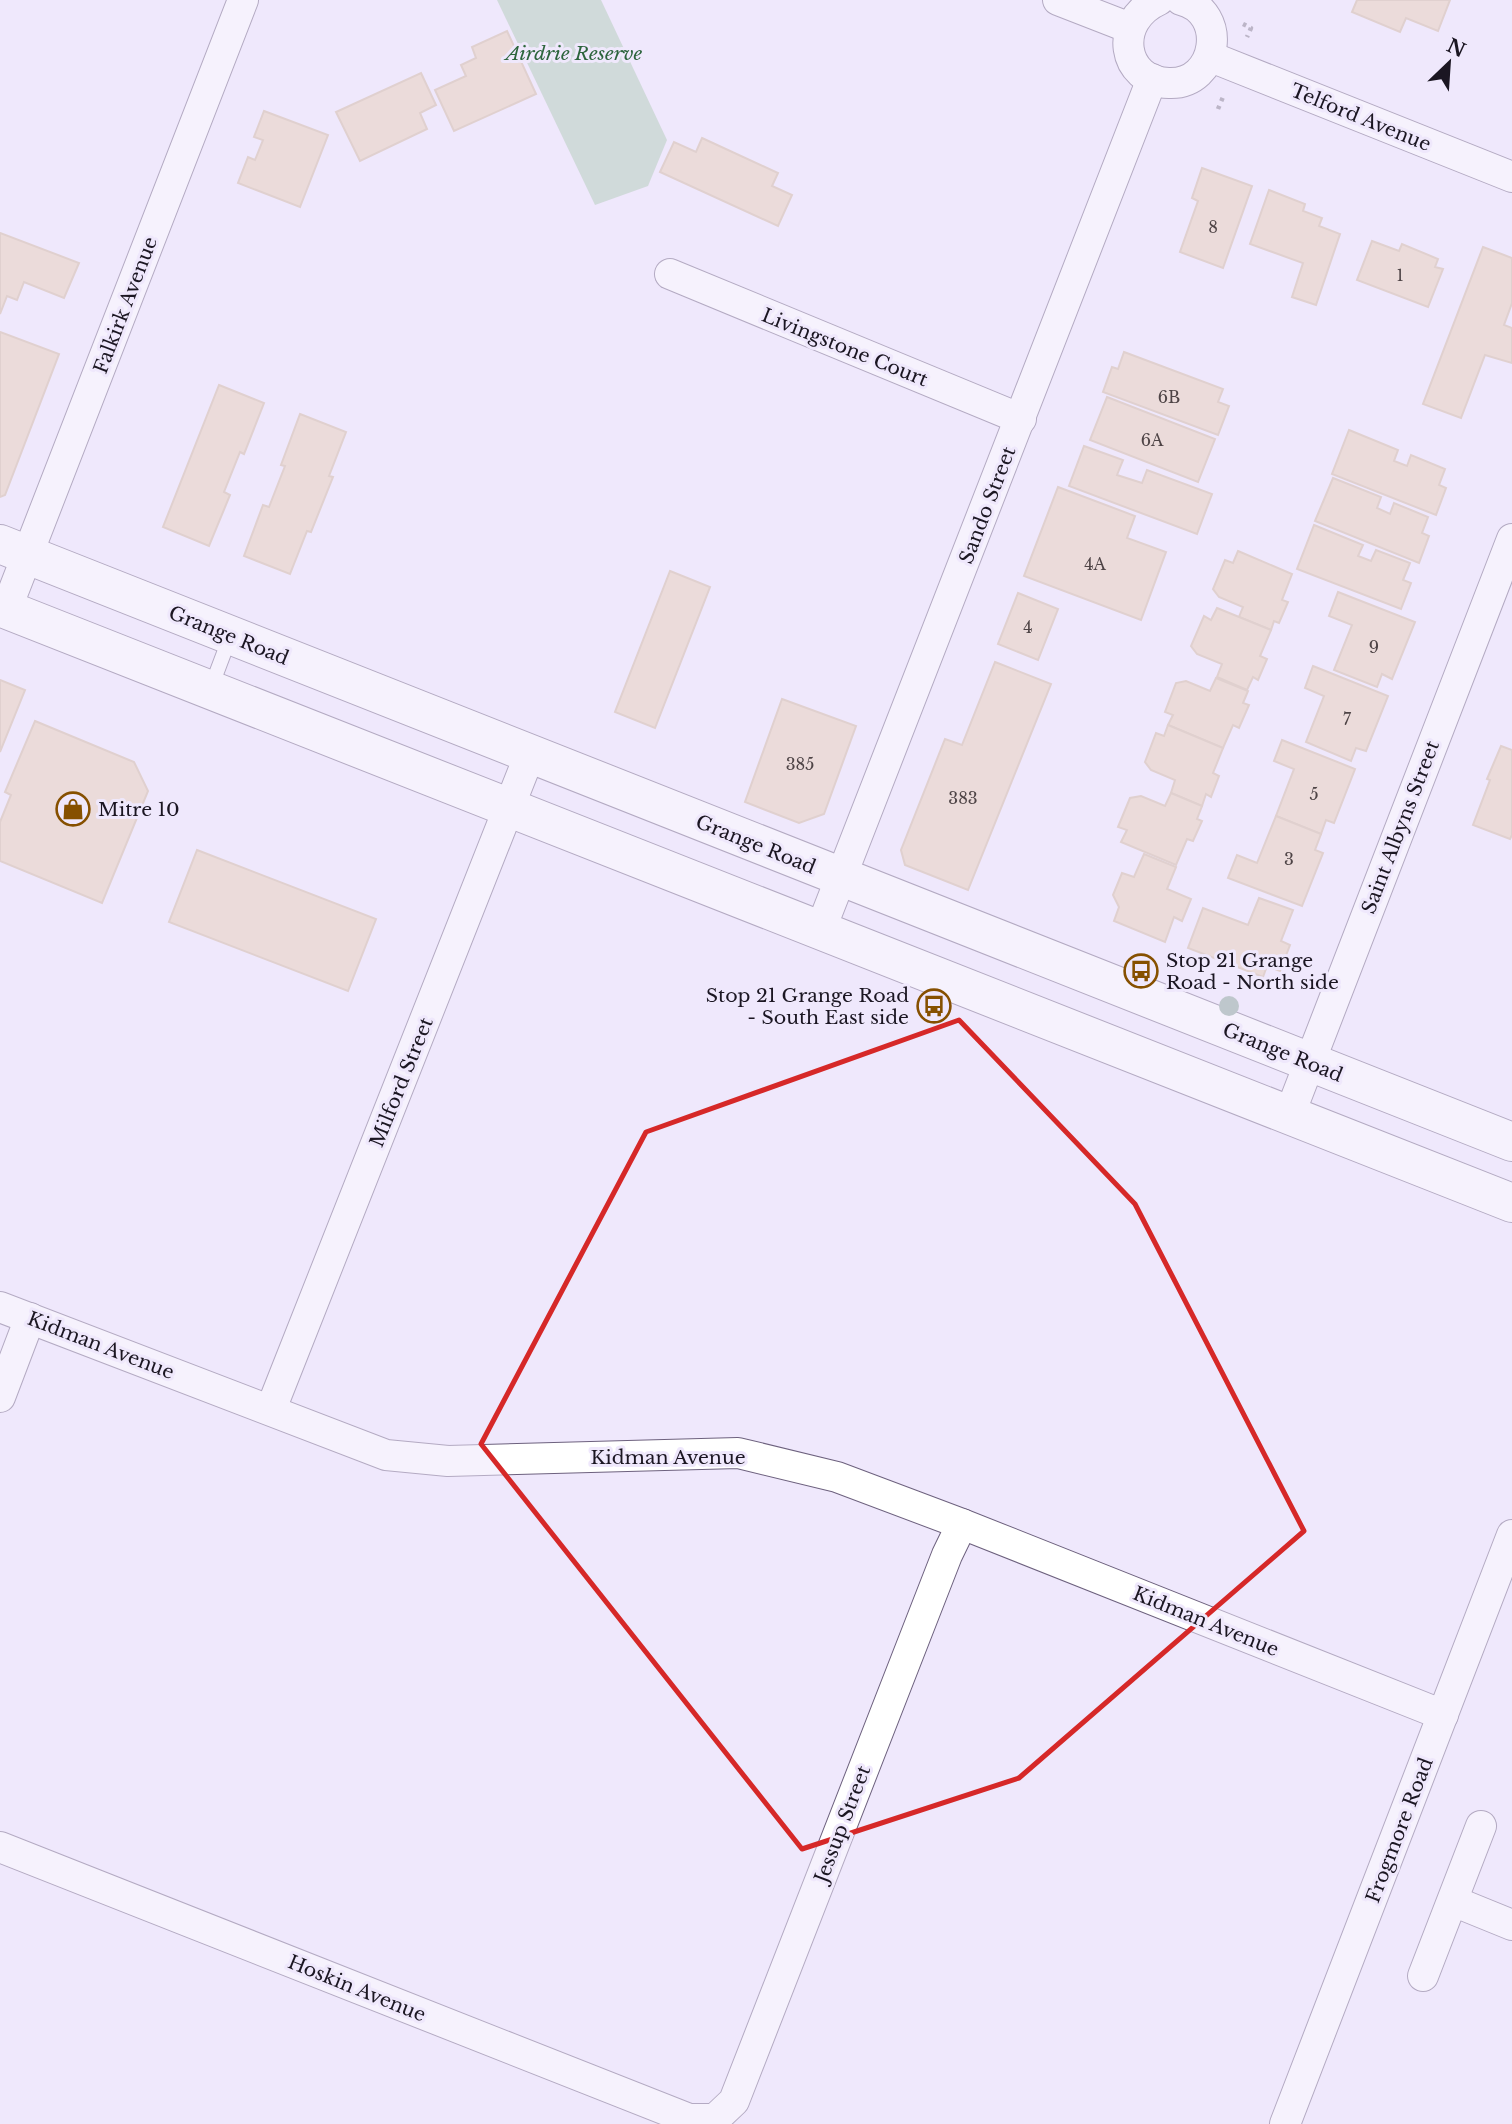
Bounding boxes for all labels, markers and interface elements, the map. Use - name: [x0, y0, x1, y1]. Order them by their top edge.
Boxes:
- north arrow: [1414, 28, 1484, 98]
- text: N: [1443, 34, 1469, 62]
- park label: Airdrie Reserve: [503, 42, 643, 65]
- street label: Telford Avenue: [1287, 79, 1434, 156]
- house number: 8: [1208, 217, 1218, 237]
- street label: Falkirk Avenue: [89, 234, 162, 377]
- house number: 1: [1396, 265, 1404, 285]
- street label: Livingstone Court: [758, 304, 932, 392]
- house number: 6B: [1158, 387, 1180, 407]
- house number: 6A: [1141, 430, 1164, 450]
- street label: Sando Street: [955, 443, 1021, 567]
- house number: 4A: [1084, 554, 1107, 574]
- street label: Grange Road: [165, 601, 292, 670]
- house number: 4: [1023, 617, 1033, 637]
- house number: 9: [1369, 637, 1379, 657]
- house number: 7: [1343, 709, 1352, 729]
- street label: Saint Albyns Street: [1357, 737, 1444, 917]
- house number: 385: [786, 754, 814, 774]
- house number: 5: [1309, 784, 1319, 804]
- house number: 383: [948, 788, 978, 808]
- shop icon: Mitre 10: [54, 790, 92, 828]
- place label: Mitre 10: [98, 798, 180, 821]
- street label: Grange Road: [692, 810, 819, 879]
- house number: 3: [1284, 849, 1294, 869]
- place label: Stop 21 Grange Road - North side: [1166, 949, 1339, 994]
- bus stop icon: Stop 21 Grange Road - North side: [1122, 952, 1160, 990]
- place label: Stop 21 Grange Road - South East side: [706, 984, 909, 1029]
- bus stop icon: Stop 21 Grange Road - South East side: [915, 987, 953, 1025]
- street label: Milford Street: [365, 1013, 438, 1150]
- street label: Grange Road: [1219, 1018, 1346, 1087]
- street label: Kidman Avenue: [24, 1307, 177, 1384]
- street label: Kidman Avenue: [590, 1446, 746, 1469]
- street label: Kidman Avenue: [1130, 1582, 1282, 1661]
- street label: Frogmore Road: [1361, 1754, 1438, 1906]
- street label: Jessup Street: [809, 1762, 876, 1889]
- street label: Hoskin Avenue: [285, 1950, 429, 2027]

